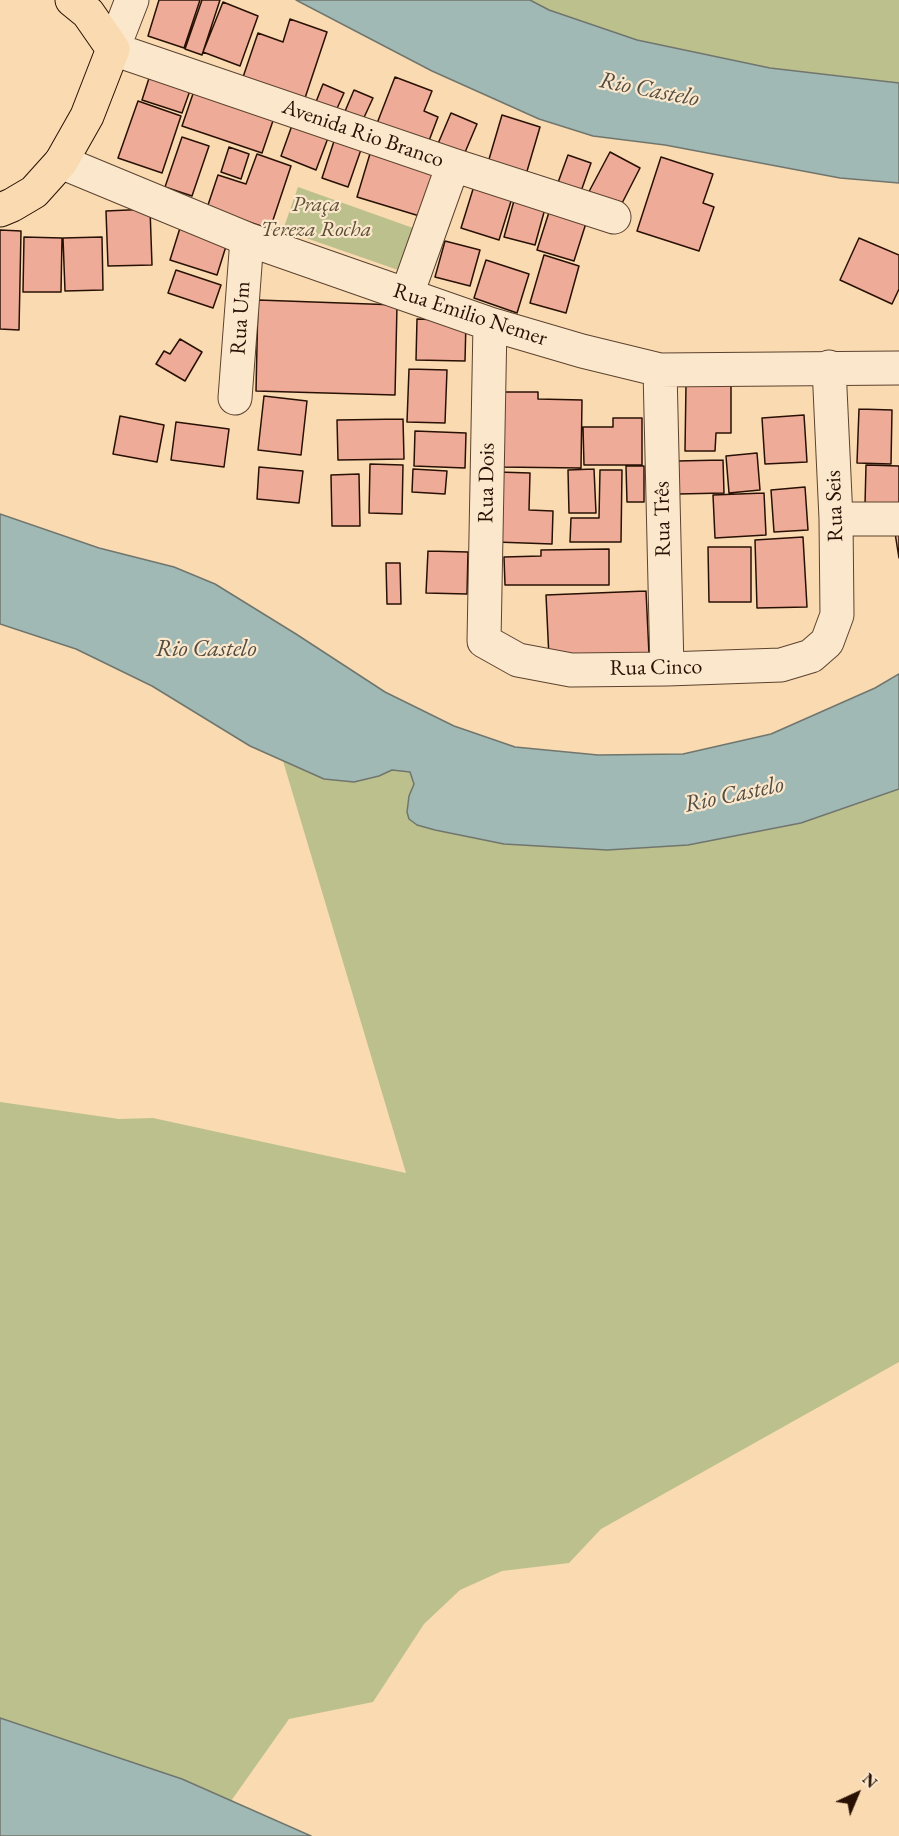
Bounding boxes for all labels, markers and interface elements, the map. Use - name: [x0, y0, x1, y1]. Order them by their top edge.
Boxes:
- water label: Rio Castelo: [597, 66, 701, 114]
- street label: Avenida Rio Branco: [279, 94, 447, 174]
- park label: Praça Tereza Rocha: [260, 192, 372, 243]
- street label: Rua Emilio Nemer: [390, 278, 550, 352]
- street label: Rua Um: [225, 280, 257, 356]
- street label: Rua Dois: [473, 443, 501, 523]
- street label: Rua Seis: [821, 470, 849, 542]
- street label: Rua Três: [649, 481, 677, 557]
- water label: Rio Castelo: [155, 635, 257, 663]
- street label: Rua Cinco: [610, 654, 702, 682]
- water label: Rio Castelo: [682, 770, 786, 820]
- north arrow: [827, 1764, 887, 1824]
- text: N: [858, 1769, 882, 1793]

